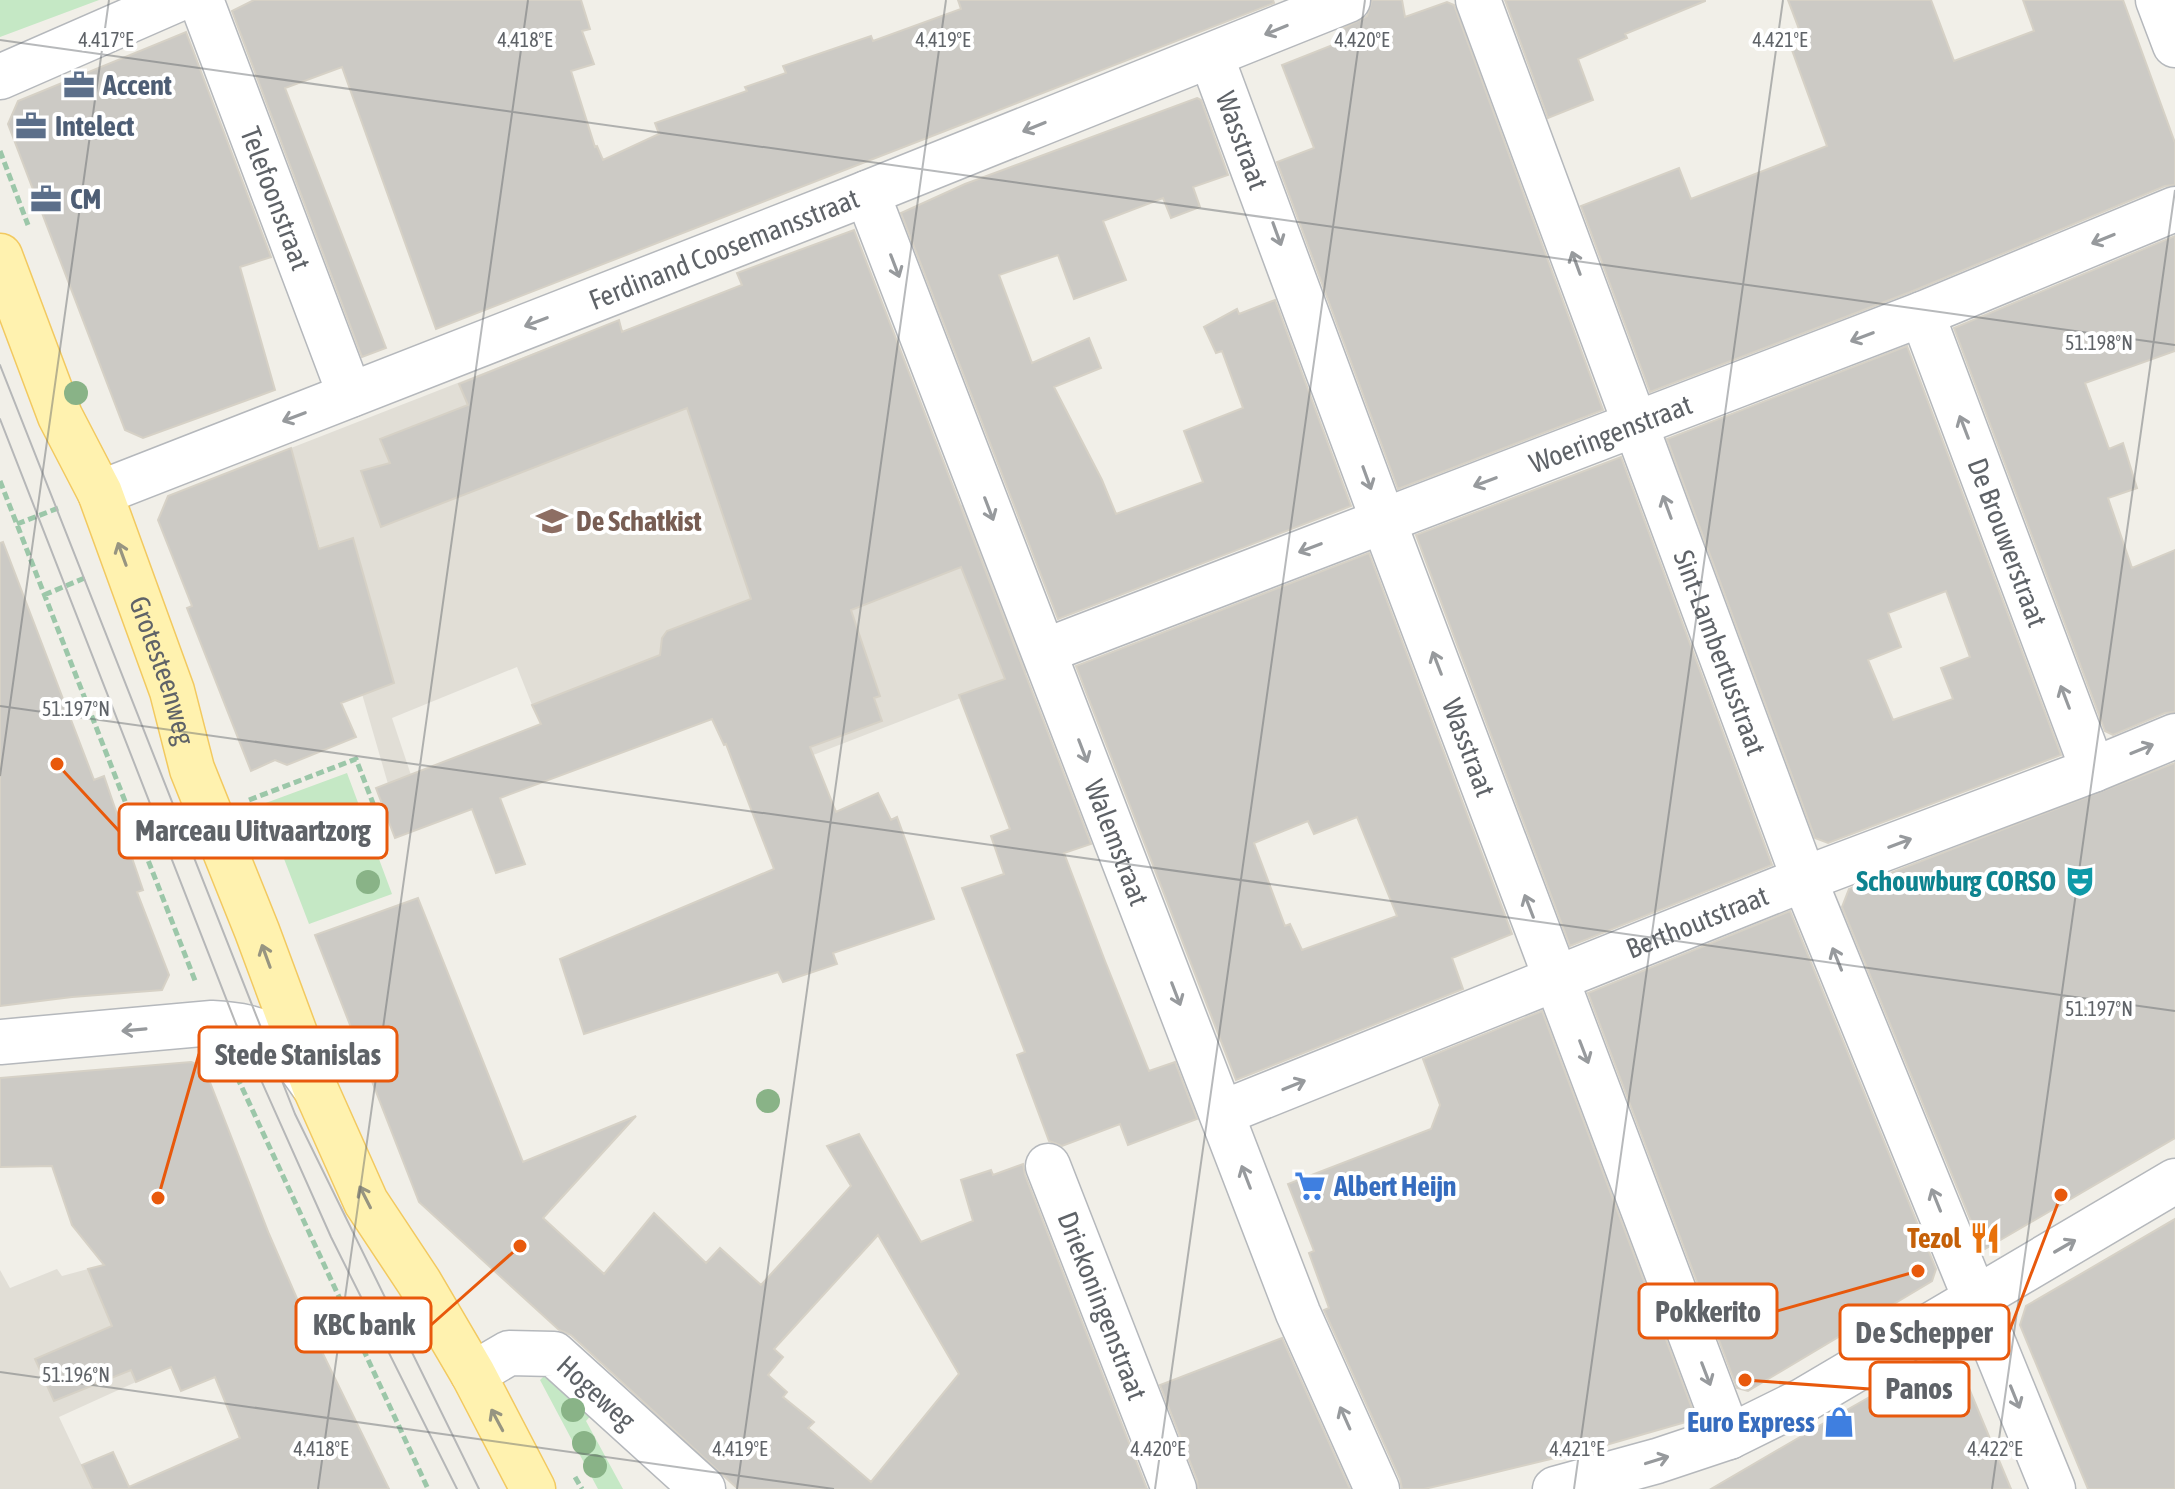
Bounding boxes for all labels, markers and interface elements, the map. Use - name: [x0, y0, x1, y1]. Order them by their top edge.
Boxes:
- one-way arrow: [1264, 23, 1289, 38]
- text: 4.417°E: [78, 28, 134, 51]
- text: 4.418°E: [497, 28, 553, 51]
- text: 4.419°E: [915, 28, 971, 51]
- text: 4.420°E: [1334, 28, 1390, 51]
- text: 4.421°E: [1752, 28, 1808, 51]
- office icon: Accent: [62, 68, 96, 102]
- place label: Accent: [102, 69, 172, 101]
- street label: Wasstraat: [1210, 87, 1275, 194]
- office icon: Intelect: [14, 109, 48, 143]
- place label: Intelect: [55, 110, 134, 142]
- one-way arrow: [1022, 120, 1047, 135]
- street label: Telefoonstraat: [234, 122, 317, 274]
- office icon: CM: [29, 182, 63, 216]
- street label: Ferdinand Coosemansstraat: [585, 182, 864, 316]
- place label: CM: [70, 183, 101, 215]
- one-way arrow: [1271, 221, 1285, 246]
- one-way arrow: [2091, 233, 2116, 247]
- one-way arrow: [1568, 251, 1582, 276]
- one-way arrow: [889, 253, 903, 278]
- one-way arrow: [524, 316, 549, 330]
- one-way arrow: [1850, 331, 1875, 345]
- text: 51.198°N: [2065, 331, 2133, 354]
- street label: Woeringenstraat: [1525, 388, 1696, 479]
- one-way arrow: [282, 411, 307, 425]
- one-way arrow: [1956, 415, 1970, 440]
- street label: De Brouwerstraat: [1961, 454, 2054, 631]
- one-way arrow: [1361, 465, 1376, 490]
- one-way arrow: [1473, 476, 1498, 490]
- one-way arrow: [1659, 495, 1673, 519]
- one-way arrow: [983, 496, 997, 520]
- school or university icon: De Schatkist: [535, 504, 569, 538]
- place label: De Schatkist: [576, 505, 702, 537]
- one-way arrow: [113, 542, 128, 567]
- one-way arrow: [1298, 542, 1323, 556]
- street label: Sint-Lambertusstraat: [1667, 546, 1773, 760]
- street label: Grotesteenweg: [123, 592, 201, 748]
- one-way arrow: [1429, 651, 1443, 676]
- one-way arrow: [2057, 685, 2071, 710]
- street label: Wasstraat: [1436, 694, 1502, 801]
- text: 51.197°N: [42, 697, 110, 720]
- one-way arrow: [1077, 738, 1091, 763]
- one-way arrow: [2129, 741, 2154, 756]
- street label: Walemstraat: [1078, 775, 1156, 910]
- callout: Marceau Uitvaartzorg: [119, 804, 387, 858]
- text: Marceau Uitvaartzorg: [135, 813, 371, 847]
- one-way arrow: [1887, 835, 1911, 849]
- theatre icon: Schouwburg CORSO: [2063, 864, 2097, 898]
- place label: Schouwburg CORSO: [1856, 865, 2056, 897]
- street label: Berthoutstraat: [1621, 879, 1773, 965]
- one-way arrow: [1521, 894, 1535, 919]
- one-way arrow: [258, 944, 273, 969]
- one-way arrow: [1829, 948, 1844, 972]
- one-way arrow: [1170, 981, 1184, 1006]
- text: 51.197°N: [2065, 997, 2133, 1020]
- one-way arrow: [121, 1023, 148, 1038]
- callout: Stede Stanislas: [199, 1027, 397, 1081]
- text: Stede Stanislas: [215, 1037, 381, 1071]
- one-way arrow: [1578, 1039, 1592, 1064]
- one-way arrow: [1281, 1076, 1306, 1091]
- one-way arrow: [1238, 1166, 1252, 1190]
- supermarket icon: Albert Heijn: [1293, 1169, 1327, 1203]
- place label: Albert Heijn: [1333, 1170, 1456, 1202]
- one-way arrow: [356, 1185, 372, 1209]
- one-way arrow: [1928, 1188, 1943, 1213]
- street label: Driekoningenstraat: [1051, 1207, 1154, 1404]
- restaurant icon: Tezol: [1968, 1221, 2002, 1255]
- place label: Tezol: [1907, 1222, 1962, 1254]
- one-way arrow: [2053, 1238, 2076, 1254]
- callout: Pokkerito: [1639, 1284, 1777, 1338]
- text: Pokkerito: [1655, 1294, 1761, 1328]
- callout: KBC bank: [296, 1298, 431, 1352]
- callout: De Schepper: [1840, 1305, 2009, 1359]
- text: KBC bank: [313, 1307, 416, 1341]
- text: De Schepper: [1855, 1315, 1994, 1349]
- street label: Hogeweg: [551, 1349, 642, 1436]
- one-way arrow: [1700, 1361, 1714, 1386]
- callout: Panos: [1870, 1362, 1969, 1416]
- text: 51.196°N: [42, 1363, 110, 1386]
- text: Panos: [1885, 1371, 1953, 1405]
- one-way arrow: [2009, 1384, 2024, 1408]
- shop icon: Euro Express: [1822, 1405, 1856, 1439]
- one-way arrow: [1337, 1406, 1352, 1430]
- place label: Euro Express: [1687, 1406, 1815, 1438]
- one-way arrow: [489, 1409, 505, 1432]
- text: 4.418°E: [293, 1437, 349, 1460]
- text: 4.419°E: [712, 1437, 768, 1460]
- text: 4.420°E: [1130, 1437, 1186, 1460]
- text: 4.421°E: [1549, 1437, 1605, 1460]
- text: 4.422°E: [1967, 1437, 2023, 1460]
- one-way arrow: [1644, 1452, 1670, 1467]

